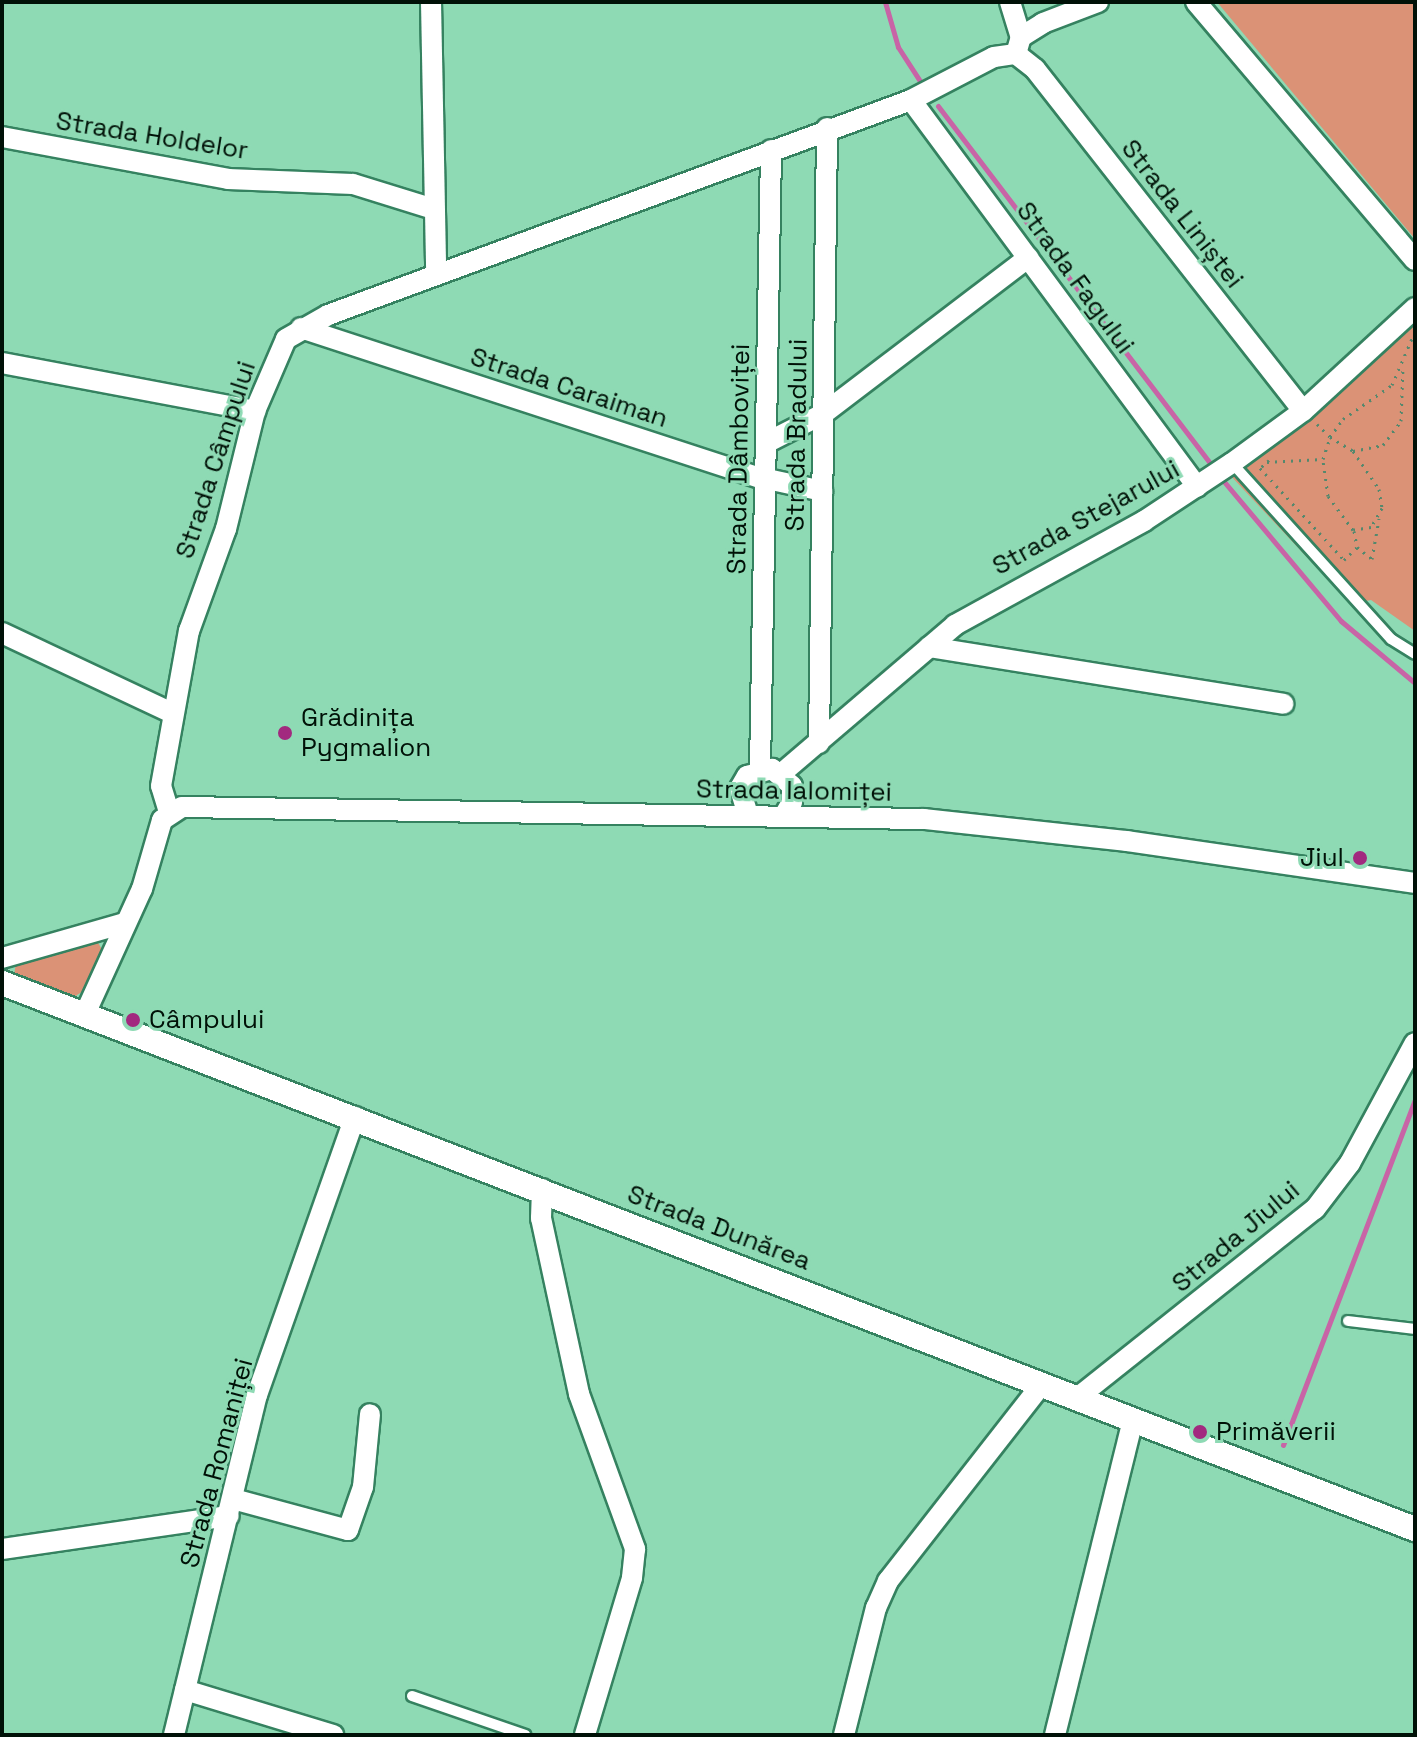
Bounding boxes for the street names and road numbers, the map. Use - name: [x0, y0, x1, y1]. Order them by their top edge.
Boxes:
- street label: Strada Holdelor: [54, 105, 250, 167]
- street label: Strada Liniștei: [1114, 134, 1250, 294]
- street label: Strada Fagului: [1009, 196, 1141, 360]
- street label: Strada Bradului: [780, 338, 814, 532]
- street label: Strada Caraiman: [466, 341, 672, 435]
- street label: Strada Dâmboviței: [721, 343, 757, 575]
- street label: Strada Câmpului: [169, 357, 263, 563]
- street label: Strada Stejarului: [987, 454, 1185, 582]
- street label: Strada Ialomiței: [696, 774, 892, 808]
- street label: Strada Jiului: [1166, 1175, 1306, 1299]
- street label: Strada Dunărea: [623, 1179, 815, 1277]
- street label: Strada Romaniței: [174, 1355, 260, 1571]

